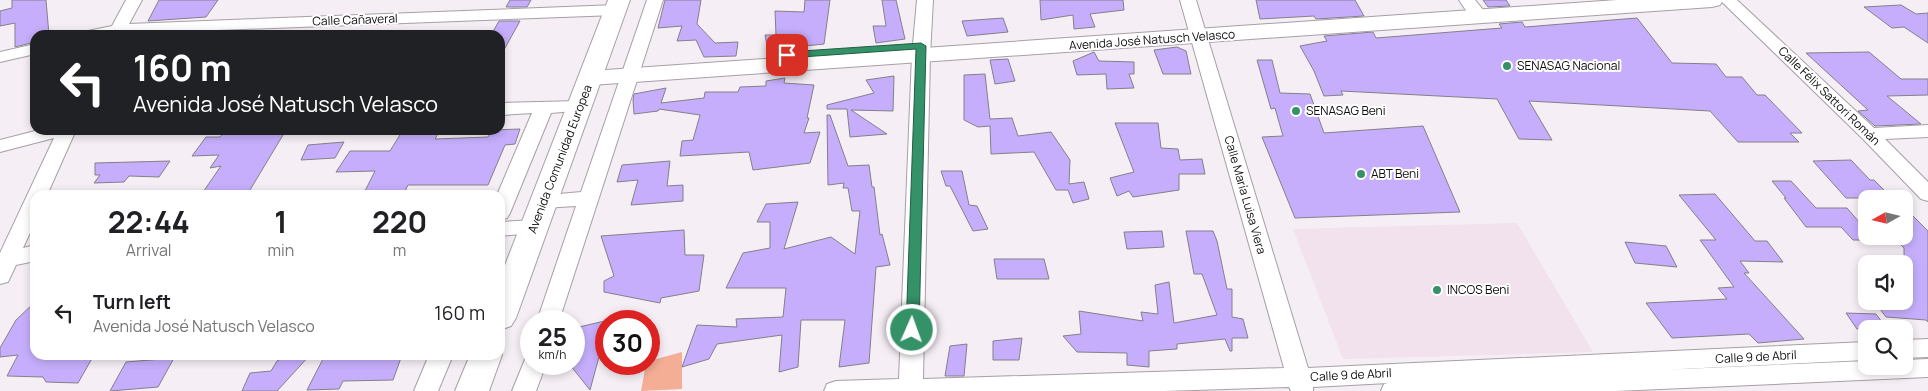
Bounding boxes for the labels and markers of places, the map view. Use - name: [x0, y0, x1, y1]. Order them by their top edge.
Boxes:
- pin: [766, 34, 808, 76]
- place label: SENASAG Nacional: [1517, 57, 1620, 74]
- marker: SENASAG Nacional: [1501, 60, 1513, 72]
- place label: SENASAG Beni: [1306, 102, 1386, 119]
- marker: SENASAG Beni: [1290, 105, 1302, 117]
- place label: ABT Beni: [1371, 165, 1419, 182]
- marker: ABT Beni: [1355, 168, 1367, 180]
- place label: INCOS Beni: [1447, 281, 1509, 298]
- marker: INCOS Beni: [1431, 284, 1443, 296]

